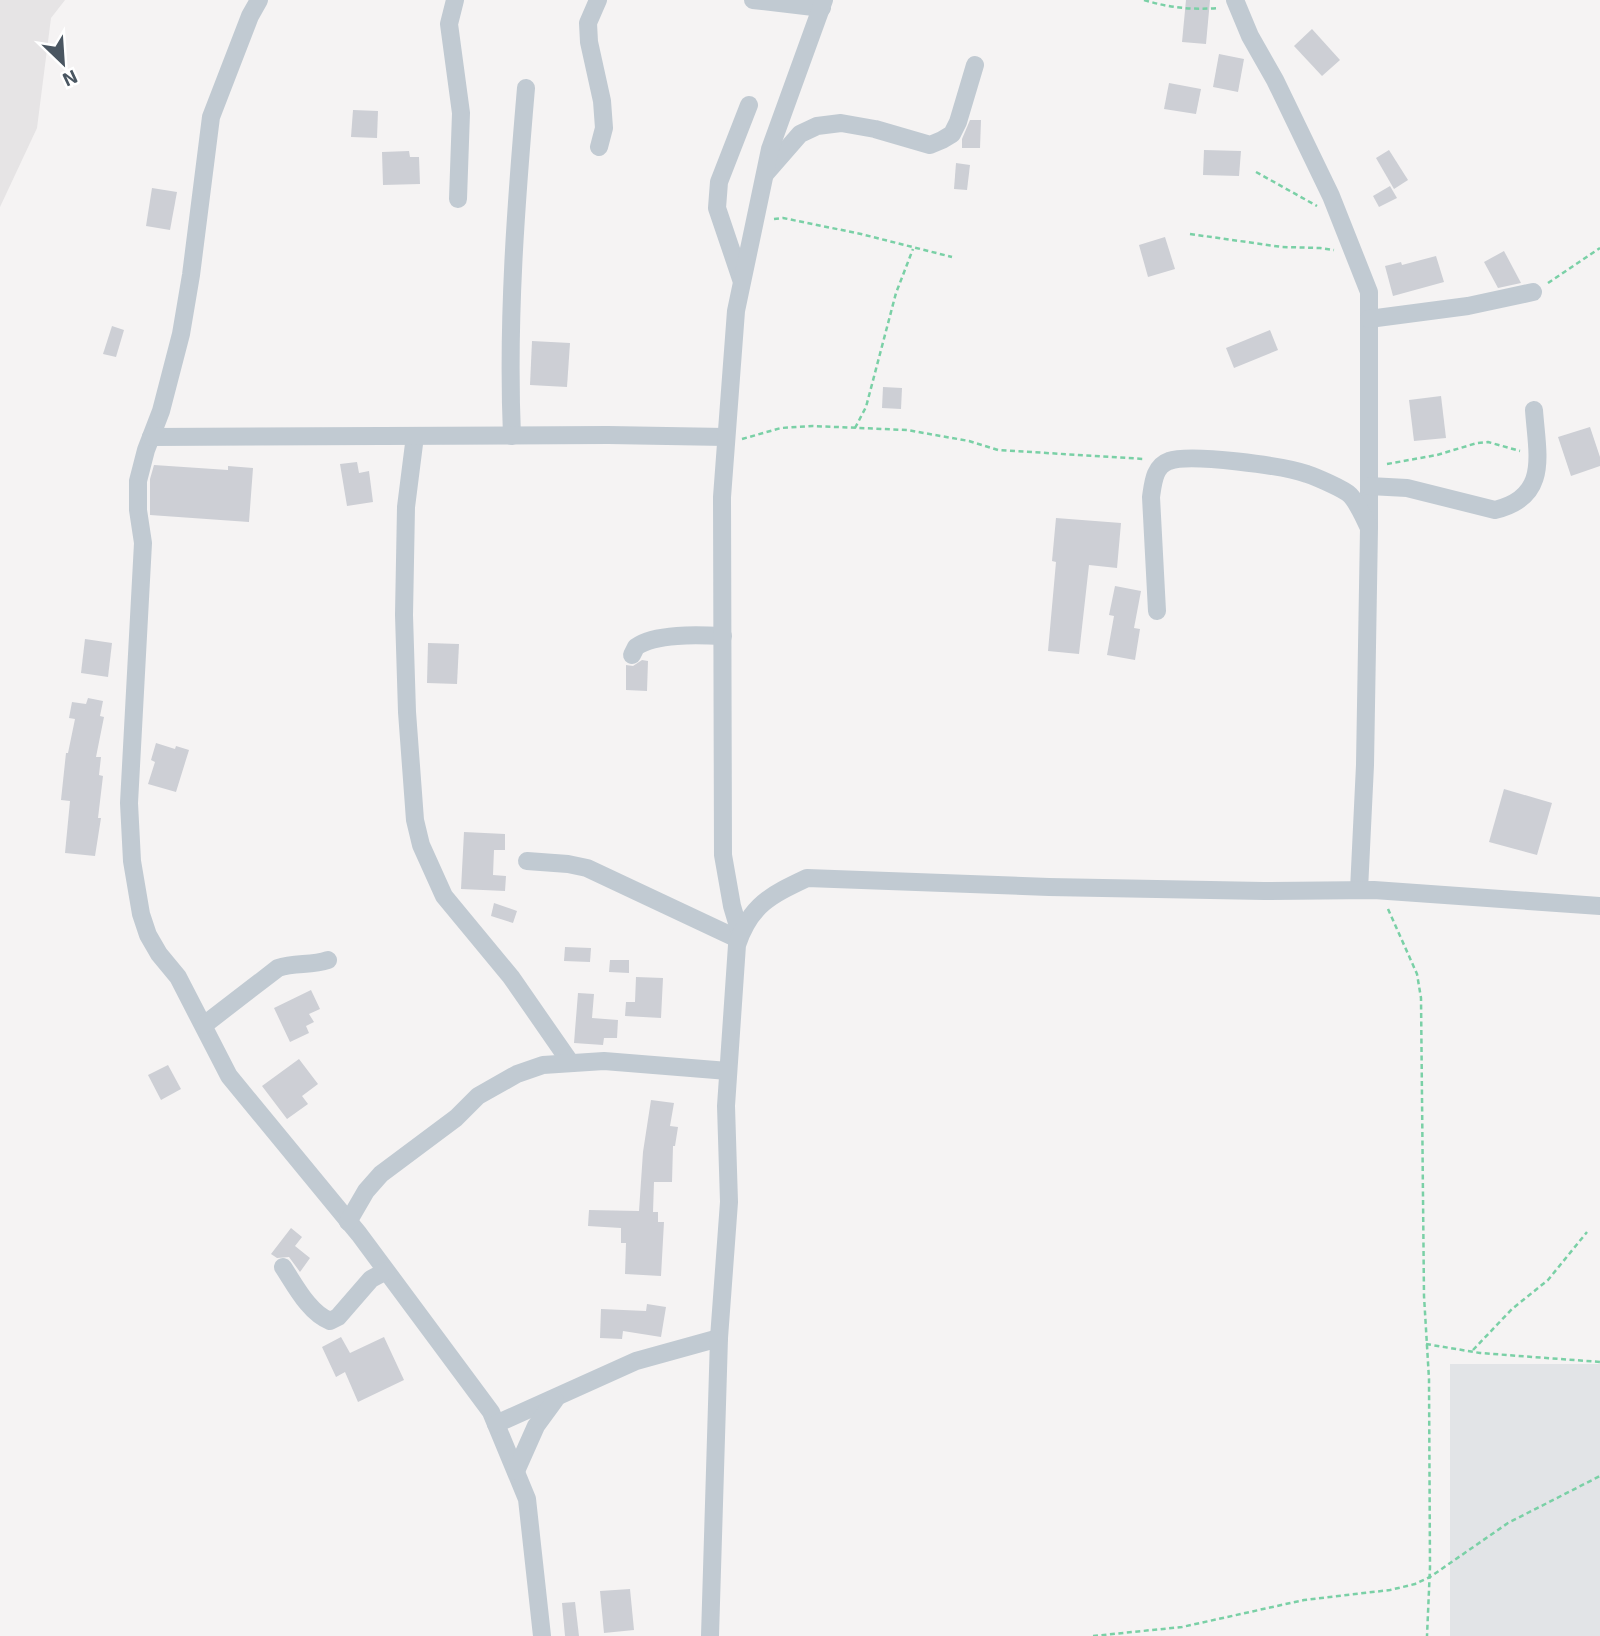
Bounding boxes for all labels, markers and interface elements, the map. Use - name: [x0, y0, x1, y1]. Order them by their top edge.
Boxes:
- north arrow: [28, 28, 98, 98]
- text: N: [59, 66, 81, 92]

